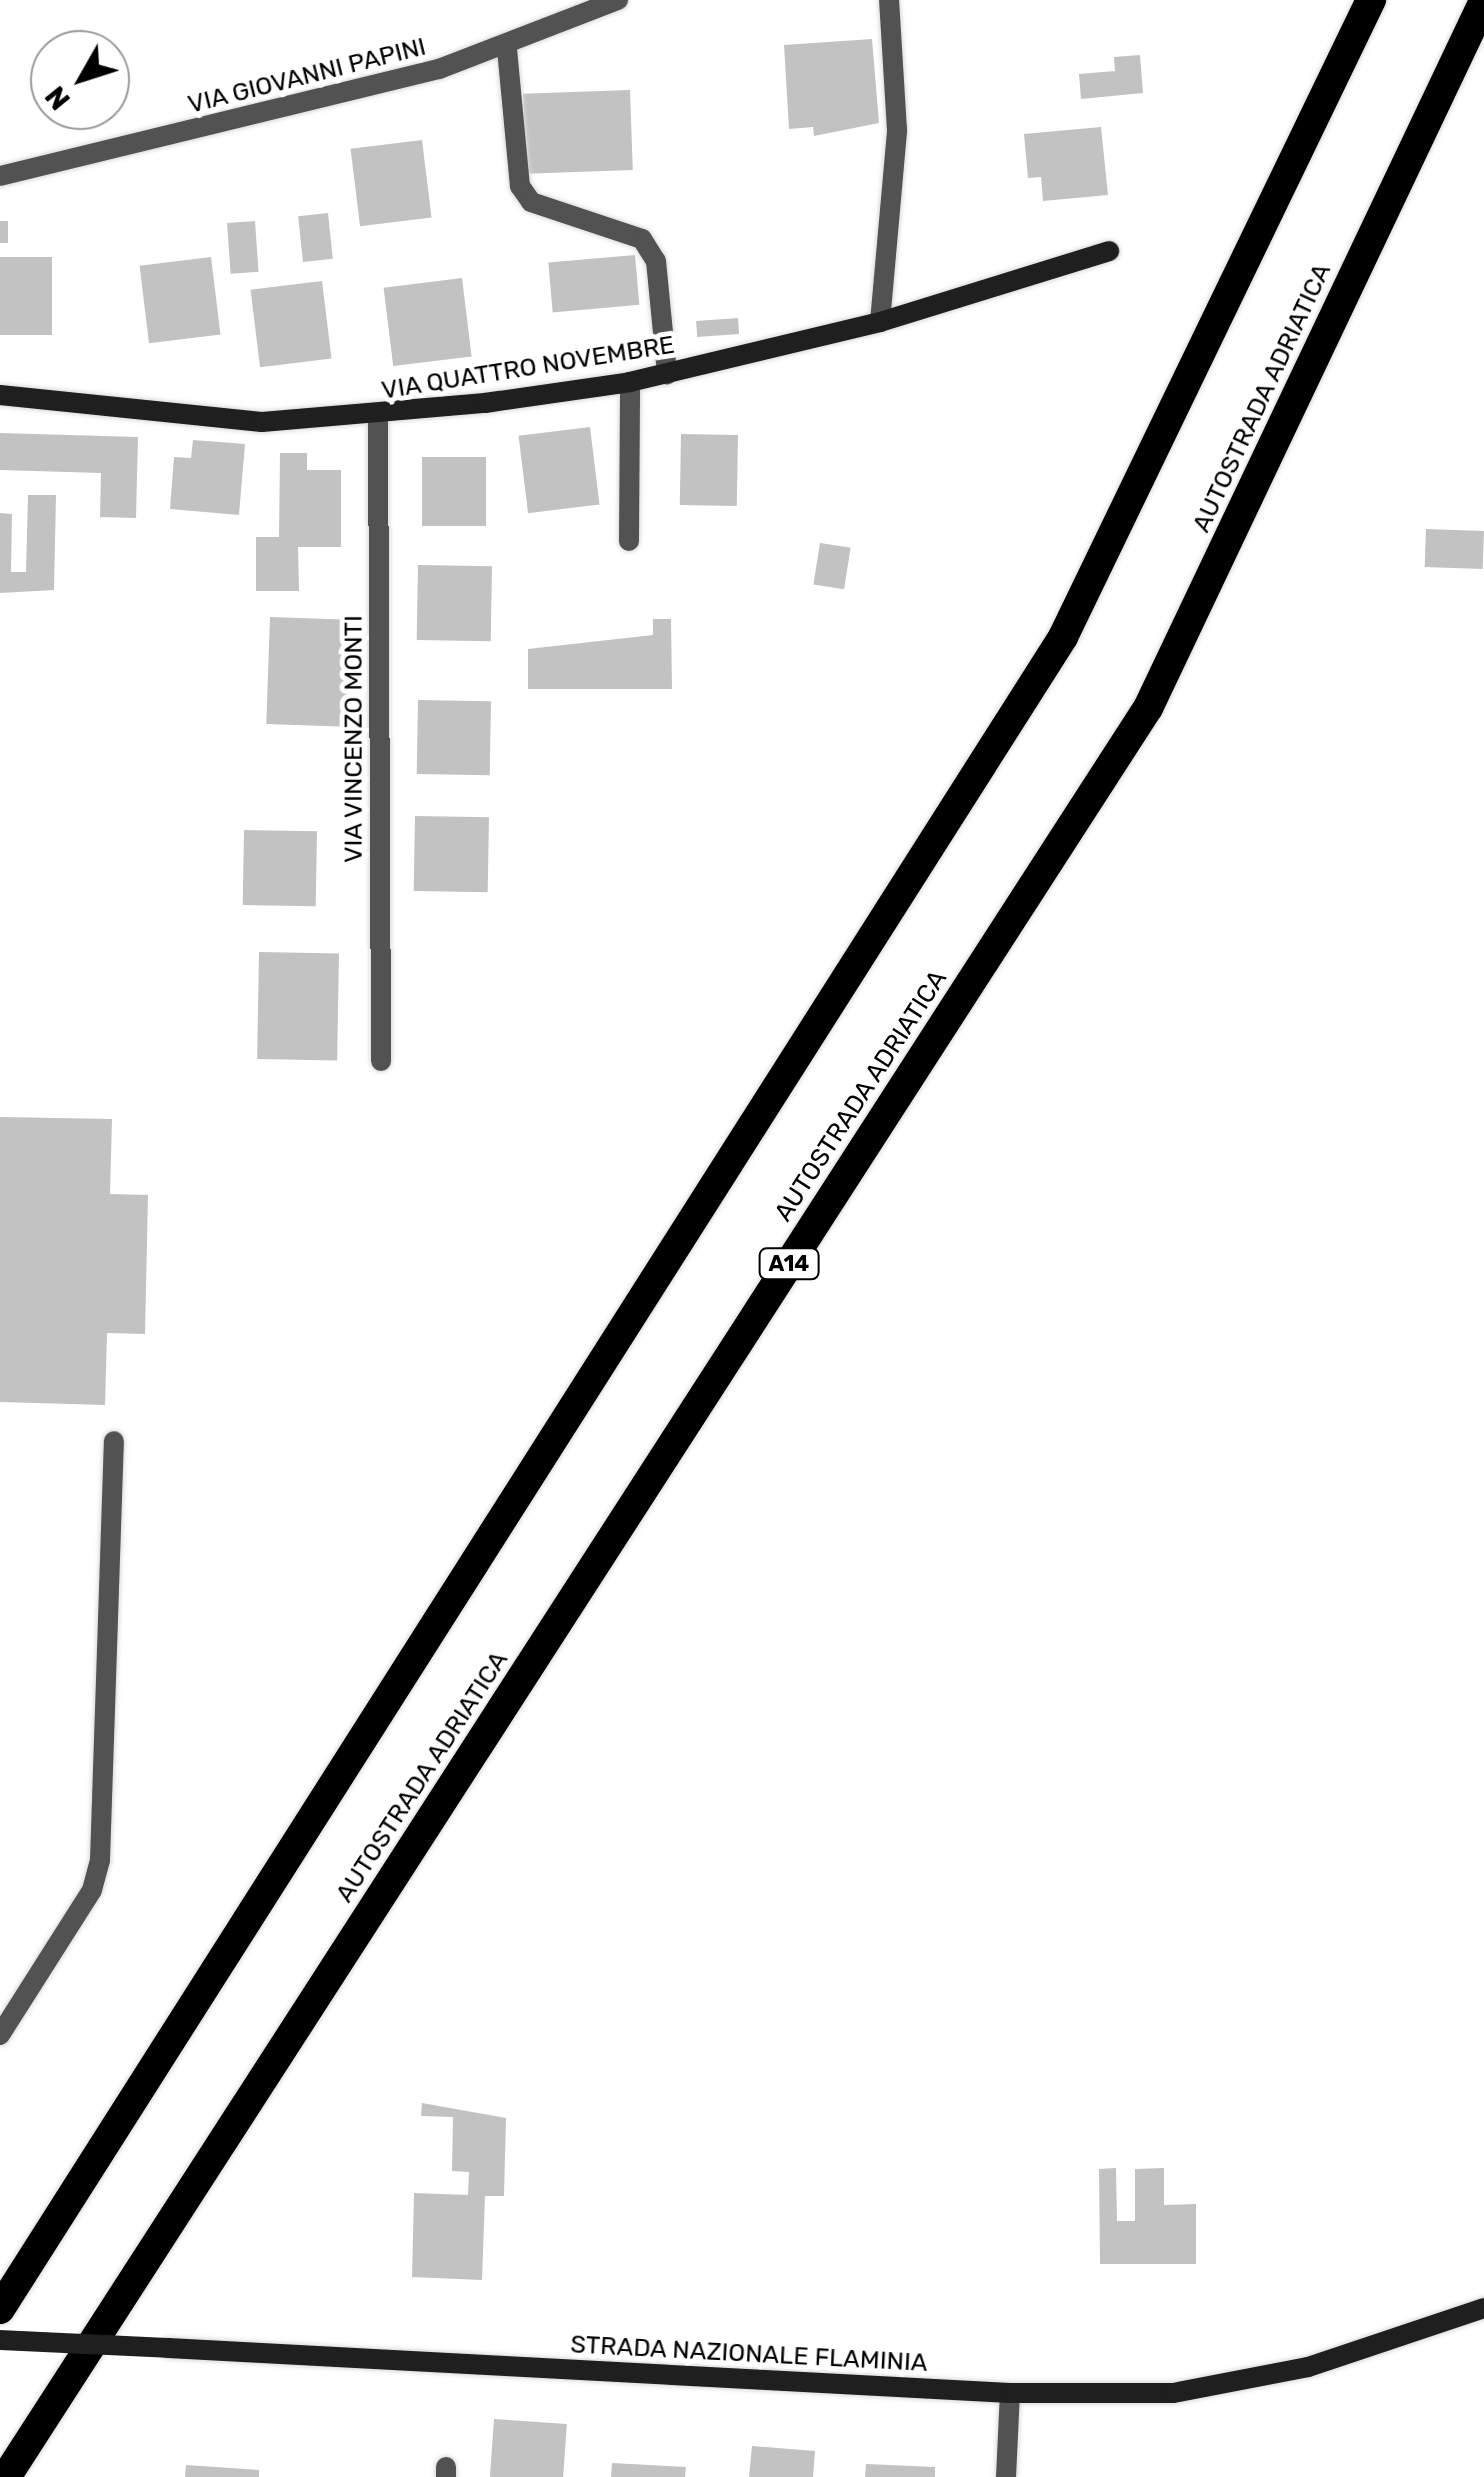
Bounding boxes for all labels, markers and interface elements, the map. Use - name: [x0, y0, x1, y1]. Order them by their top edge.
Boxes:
- north arrow: [30, 30, 130, 130]
- street label: VIA GIOVANNI PAPINI: [185, 32, 429, 120]
- text: N: [39, 80, 77, 116]
- street label: AUTOSTRADA ADRIATICA: [1186, 258, 1338, 538]
- street label: VIA QUATTRO NOVEMBRE: [379, 330, 677, 406]
- street label: VIA VINCENZO MONTI: [339, 614, 369, 864]
- street label: AUTOSTRADA ADRIATICA: [768, 964, 954, 1228]
- road number: A14: [756, 1247, 822, 1281]
- street label: AUTOSTRADA ADRIATICA: [329, 1645, 515, 1909]
- street label: STRADA NAZIONALE FLAMINIA: [569, 2330, 929, 2378]

